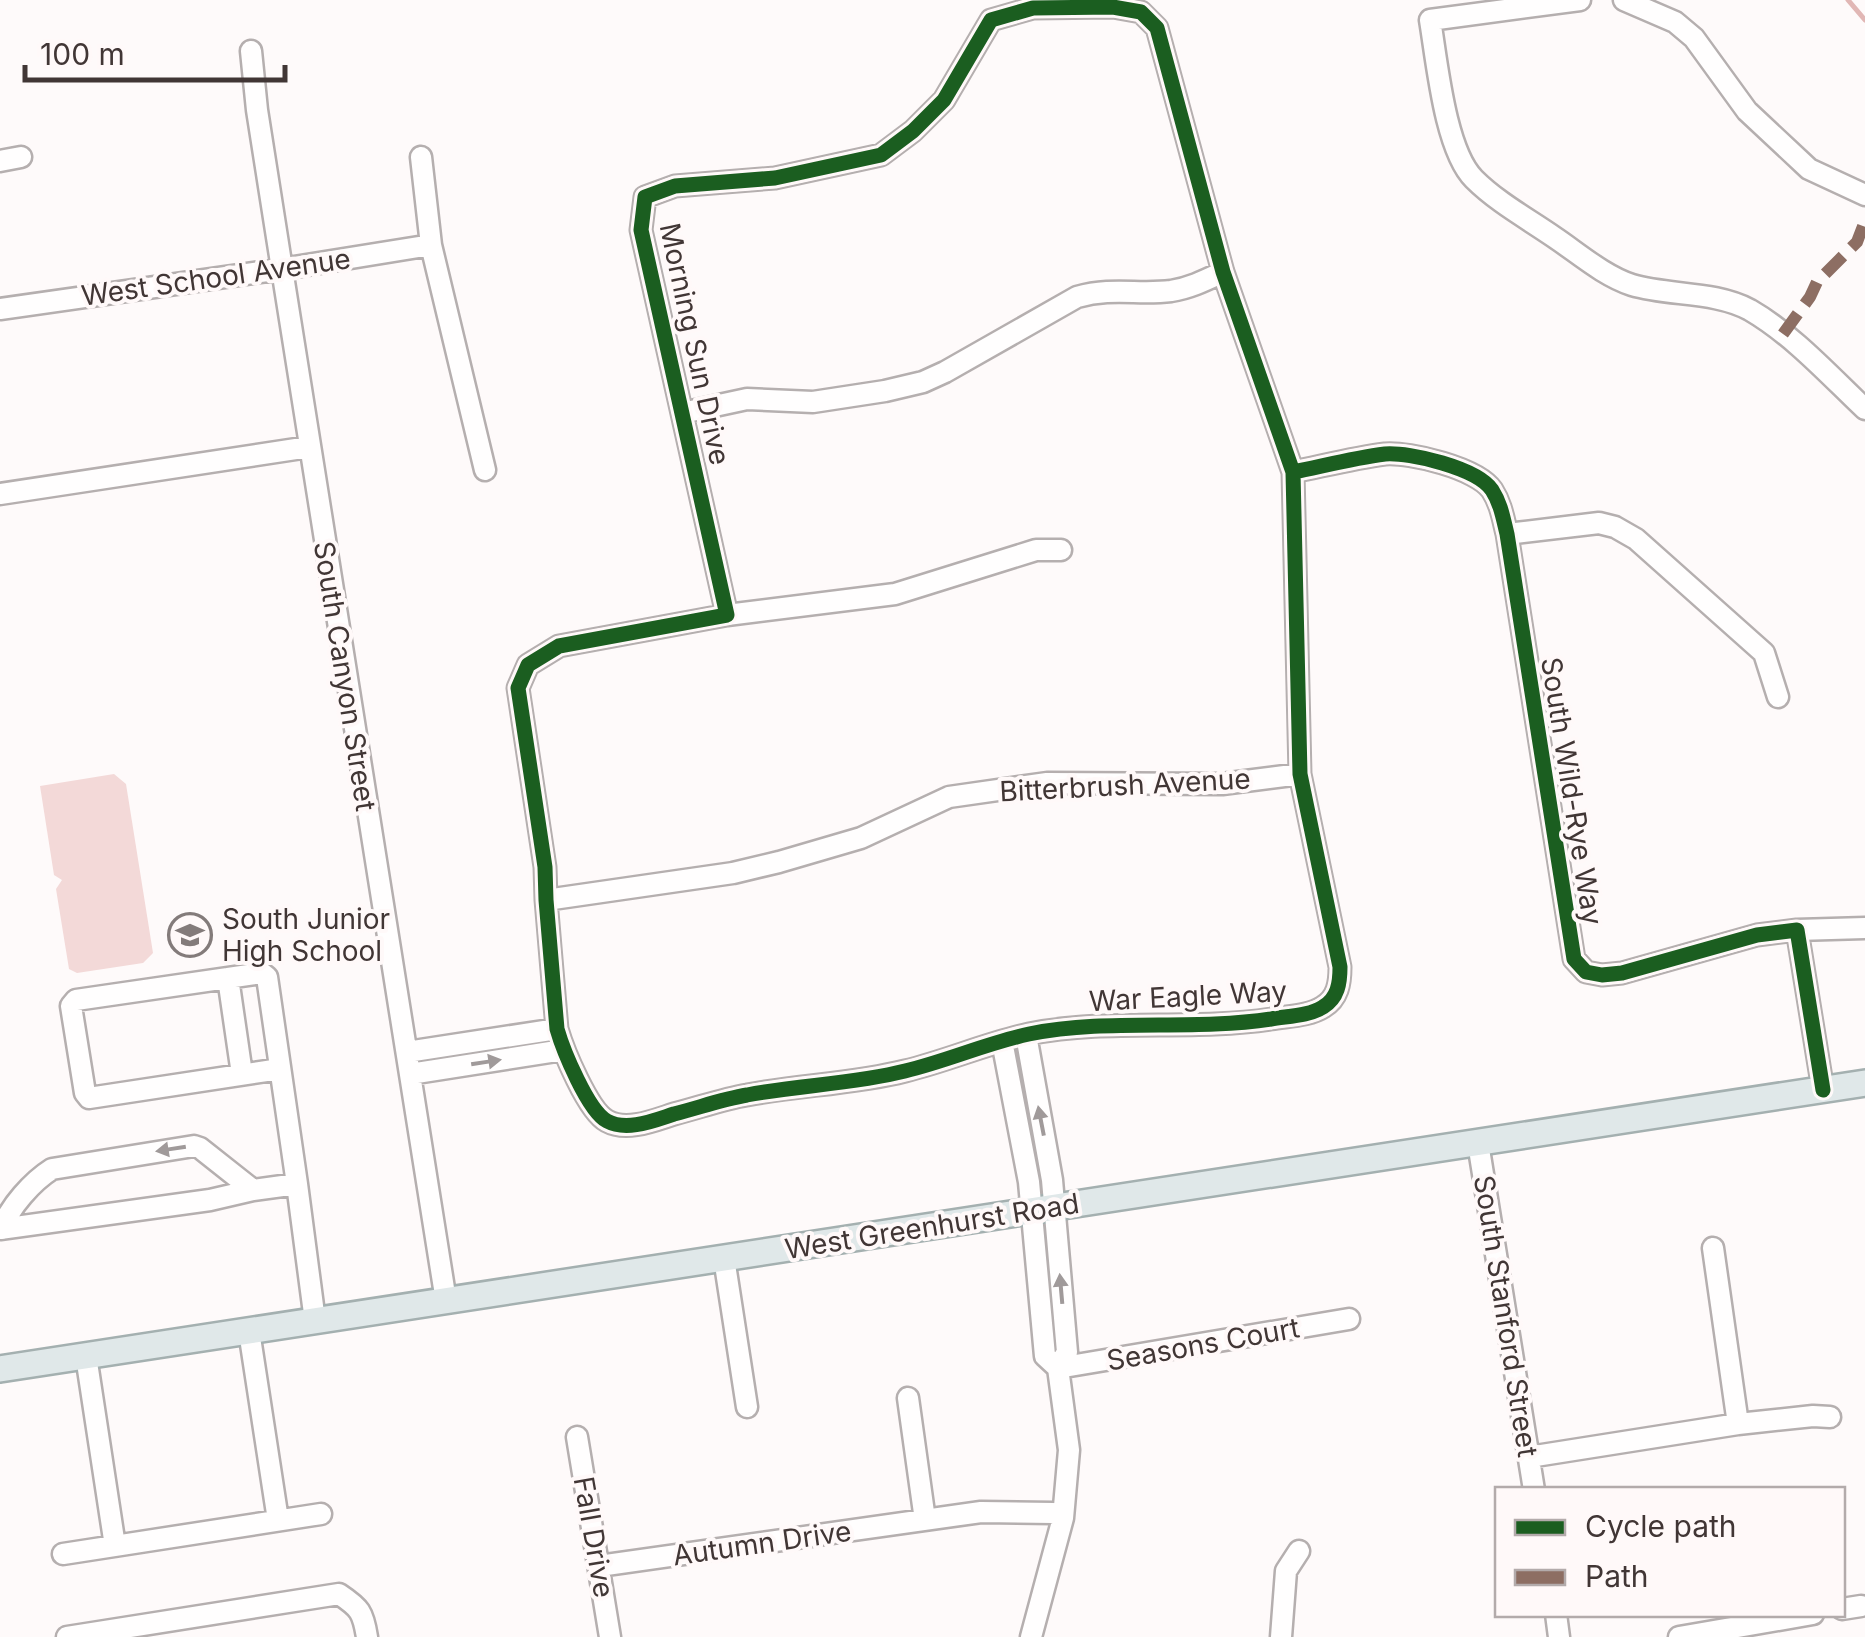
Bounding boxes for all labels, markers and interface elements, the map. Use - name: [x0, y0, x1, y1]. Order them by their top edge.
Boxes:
- scale bar: [25, 20, 285, 82]
- text: 100 m: [40, 36, 125, 72]
- street label: Morning Sun Drive: [653, 220, 737, 468]
- street label: West School Avenue: [79, 241, 353, 313]
- street label: South Canyon Street: [307, 539, 383, 813]
- street label: South Wild-Rye Way: [1534, 655, 1610, 927]
- street label: Bitterbrush Avenue: [998, 761, 1252, 809]
- place label: South Junior High School: [222, 902, 390, 968]
- school or university icon: South Junior High School: [167, 912, 213, 958]
- street label: War Eagle Way: [1088, 974, 1288, 1018]
- one-way arrow: [471, 1054, 503, 1069]
- one-way arrow: [1033, 1105, 1048, 1136]
- one-way arrow: [155, 1142, 187, 1158]
- street label: South Stanford Street: [1467, 1173, 1545, 1459]
- street label: West Greenhurst Road: [782, 1186, 1082, 1266]
- one-way arrow: [1053, 1273, 1069, 1305]
- street label: Seasons Court: [1104, 1310, 1302, 1378]
- street label: Fall Drive: [567, 1474, 621, 1600]
- legend: [1495, 1487, 1845, 1617]
- text: Cycle path: [1585, 1508, 1737, 1544]
- street label: Autumn Drive: [670, 1514, 854, 1572]
- text: Path: [1585, 1558, 1649, 1594]

